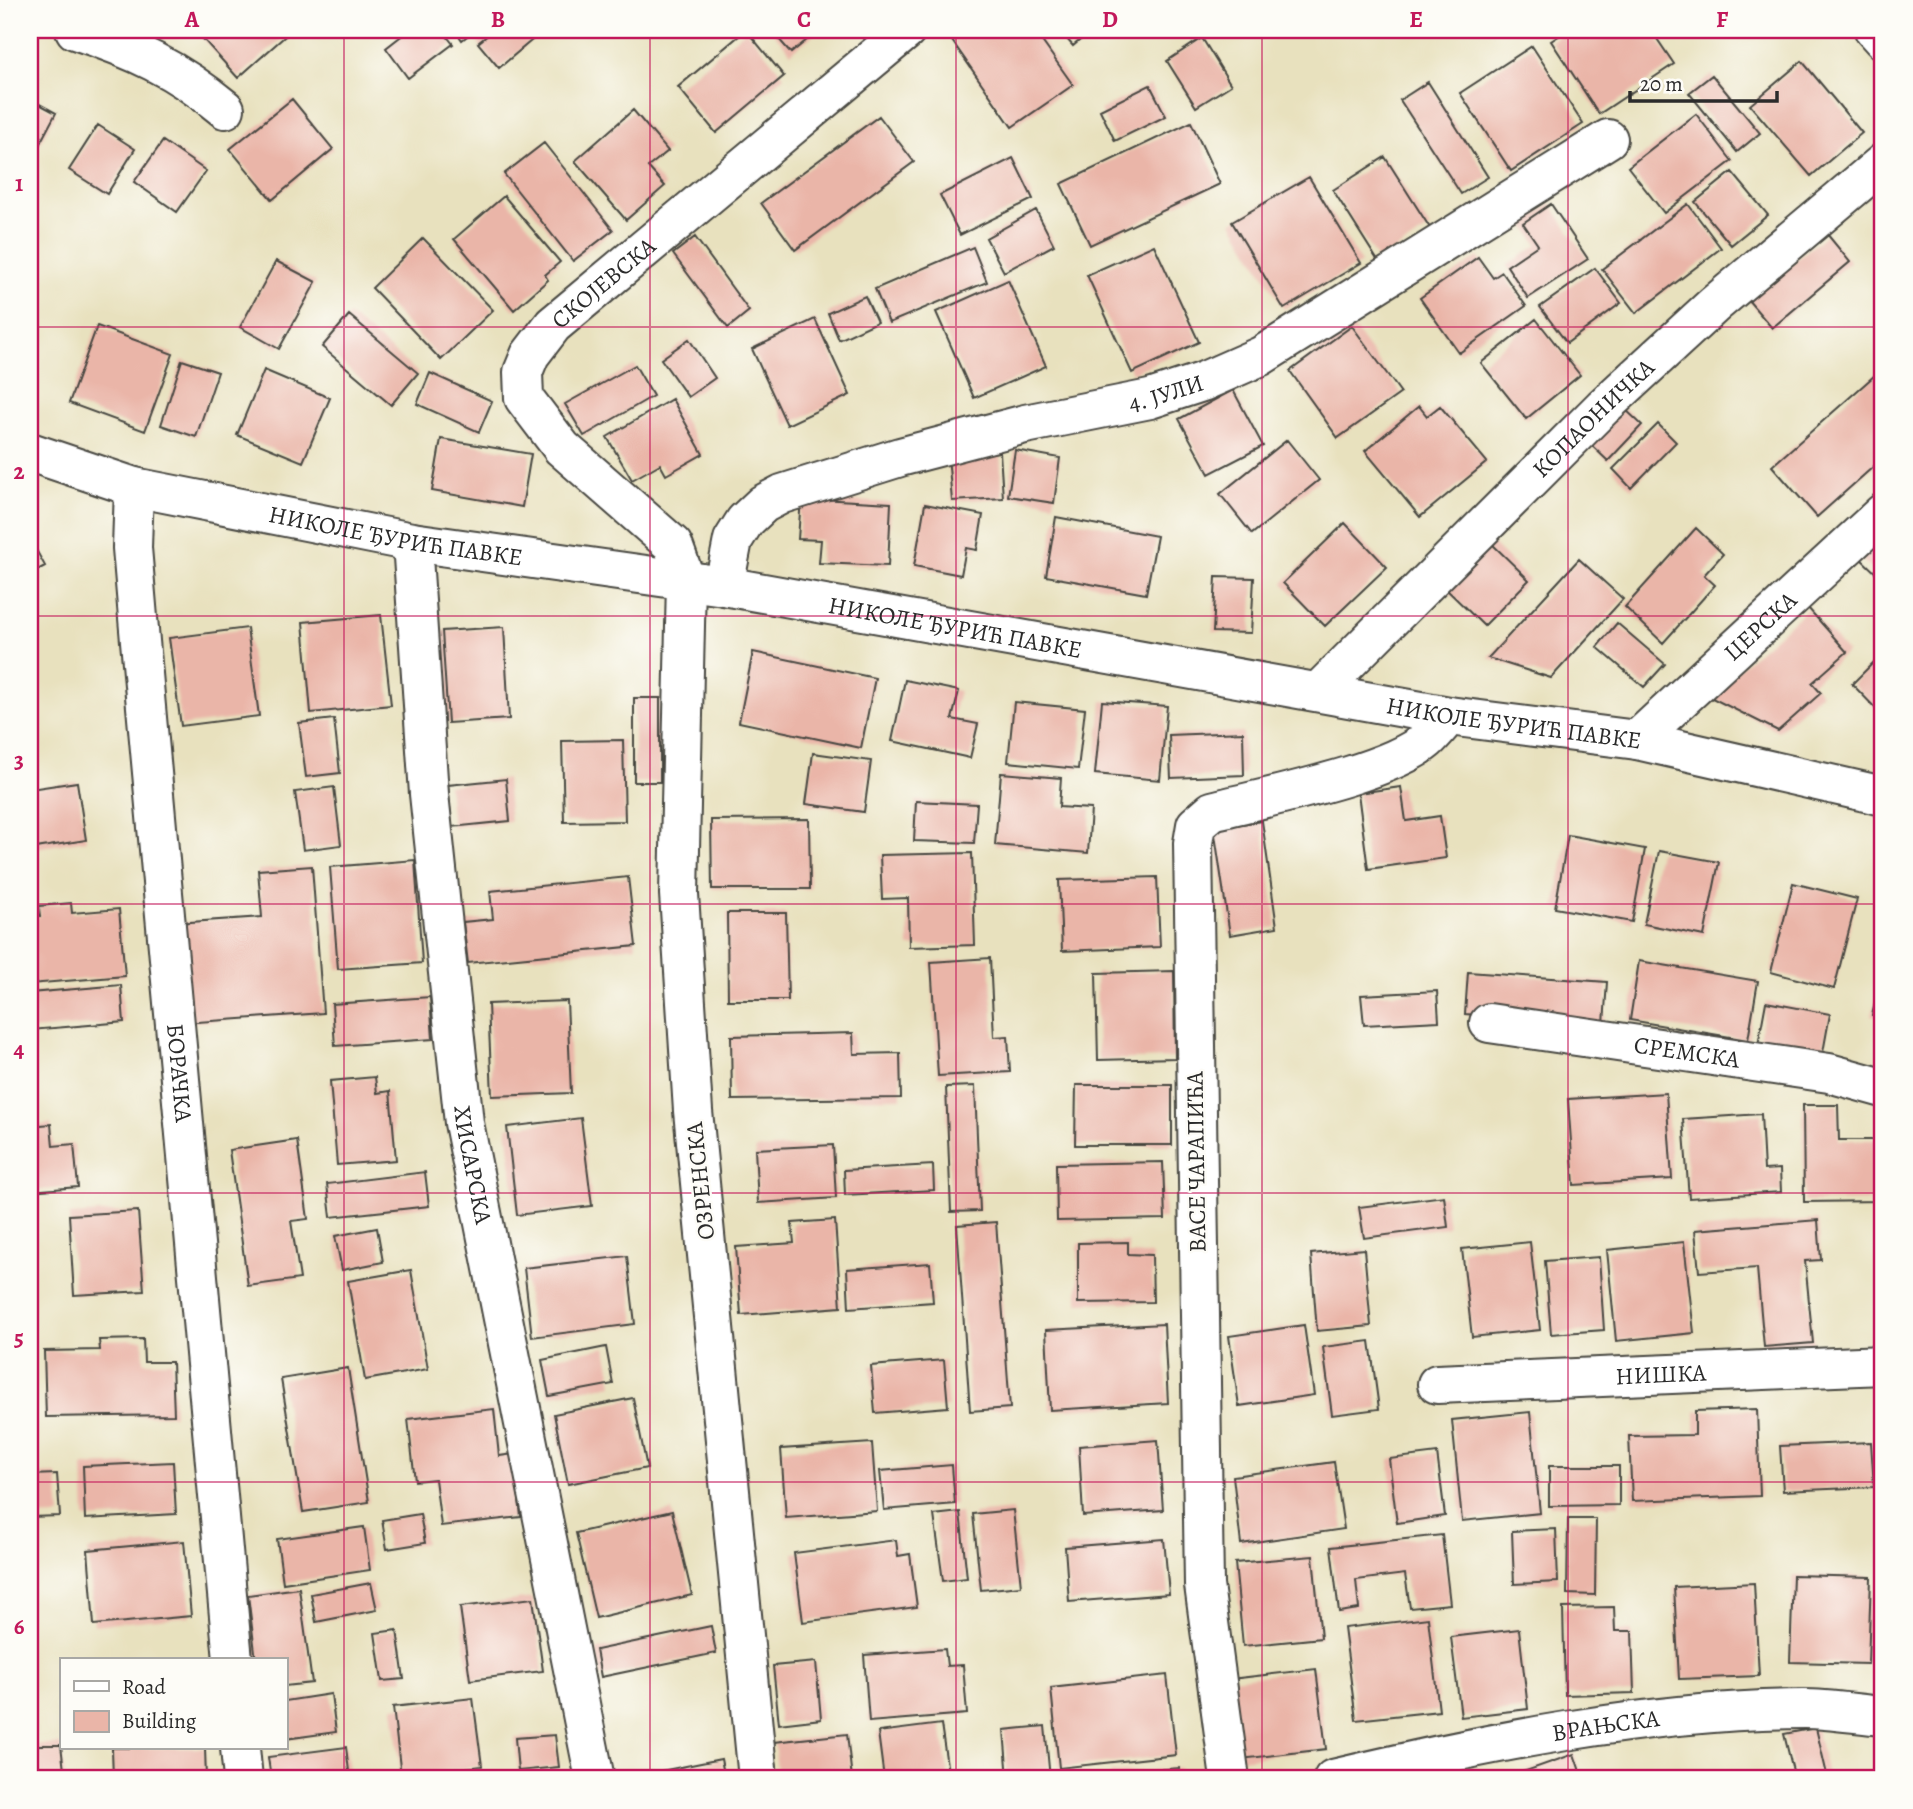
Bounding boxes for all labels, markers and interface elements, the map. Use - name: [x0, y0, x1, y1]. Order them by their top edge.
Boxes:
- text: A: [184, 4, 200, 35]
- text: B: [491, 4, 505, 35]
- text: C: [797, 4, 811, 35]
- text: D: [1102, 4, 1118, 35]
- text: E: [1409, 4, 1423, 35]
- text: F: [1716, 4, 1729, 35]
- scale bar: [1630, 60, 1776, 104]
- text: 20 m: [1640, 70, 1683, 98]
- text: 1: [15, 168, 23, 199]
- street label: СКОЈЕВСКА: [545, 230, 663, 336]
- street label: КОПАОНИЧКА: [1525, 351, 1662, 485]
- street label: 4. ЈУЛИ: [1126, 367, 1208, 419]
- text: 2: [13, 456, 25, 487]
- street label: НИКОЛЕ ЂУРИЋ ПАВКЕ: [266, 498, 525, 573]
- street label: ЦЕРСКА: [1717, 584, 1805, 668]
- street label: НИКОЛЕ ЂУРИЋ ПАВКЕ: [826, 589, 1084, 666]
- street label: НИКОЛЕ ЂУРИЋ ПАВКЕ: [1384, 689, 1643, 756]
- text: 3: [14, 745, 24, 776]
- street label: БОРАЧКА: [159, 1022, 200, 1125]
- street label: СРЕМСКА: [1632, 1029, 1743, 1076]
- text: 4: [14, 1034, 25, 1065]
- street label: ВАСЕ ЧАРАПИЋА: [1178, 1070, 1214, 1253]
- street label: ХИСАРСКА: [446, 1104, 500, 1228]
- street label: ОЗРЕНСКА: [678, 1120, 722, 1241]
- text: 5: [14, 1322, 24, 1353]
- street label: НИШКА: [1615, 1357, 1708, 1392]
- text: 6: [14, 1611, 25, 1642]
- legend: [60, 1658, 287, 1750]
- text: Road: [122, 1673, 166, 1701]
- street label: ВРАЊСКА: [1550, 1702, 1662, 1749]
- text: Building: [122, 1707, 197, 1735]

